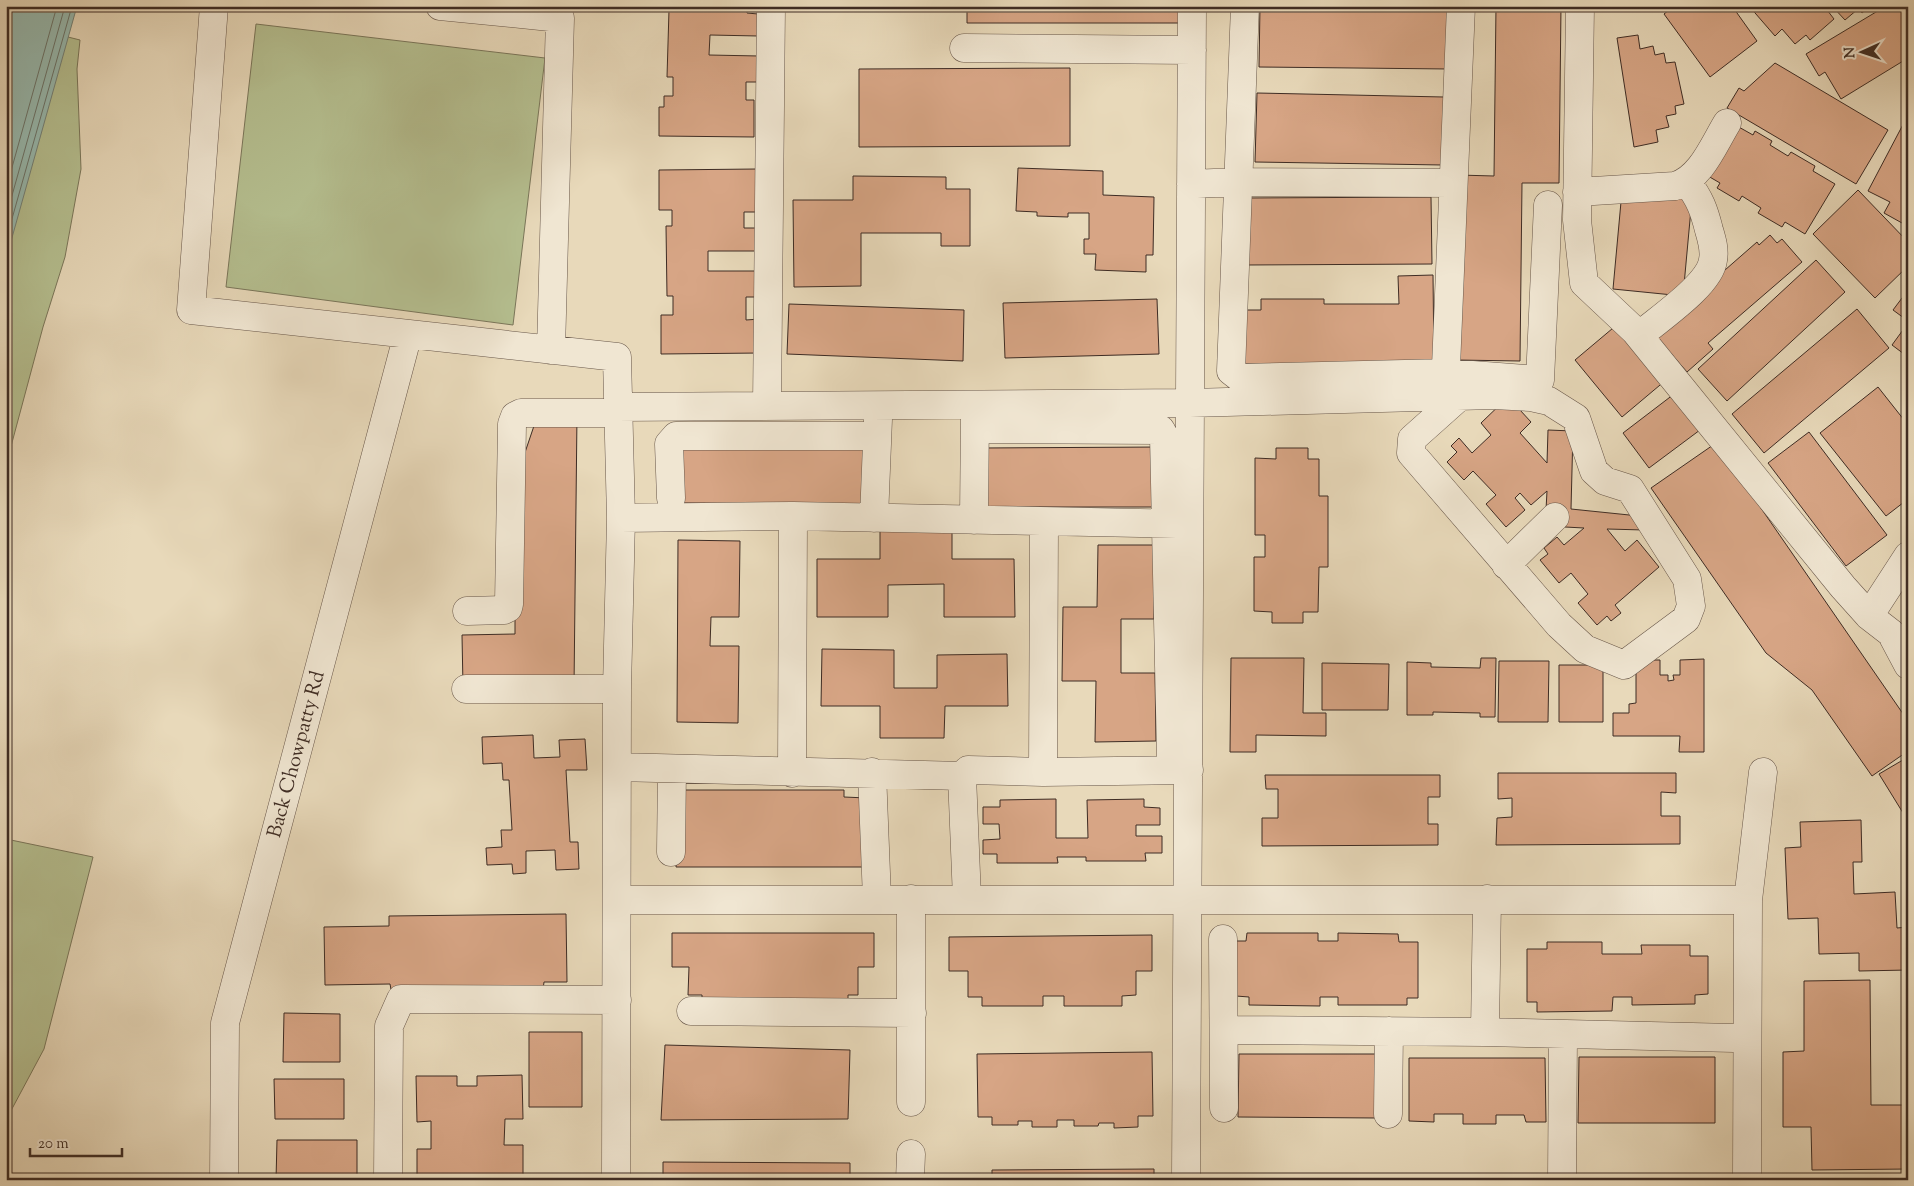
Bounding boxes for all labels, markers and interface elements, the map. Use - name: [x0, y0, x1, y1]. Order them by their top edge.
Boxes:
- north arrow: [1836, 28, 1886, 78]
- text: N: [1841, 46, 1861, 59]
- street label: Back Chowpatty Rd: [261, 668, 334, 841]
- scale bar: [30, 1126, 122, 1158]
- text: 20 m: [38, 1134, 69, 1155]

